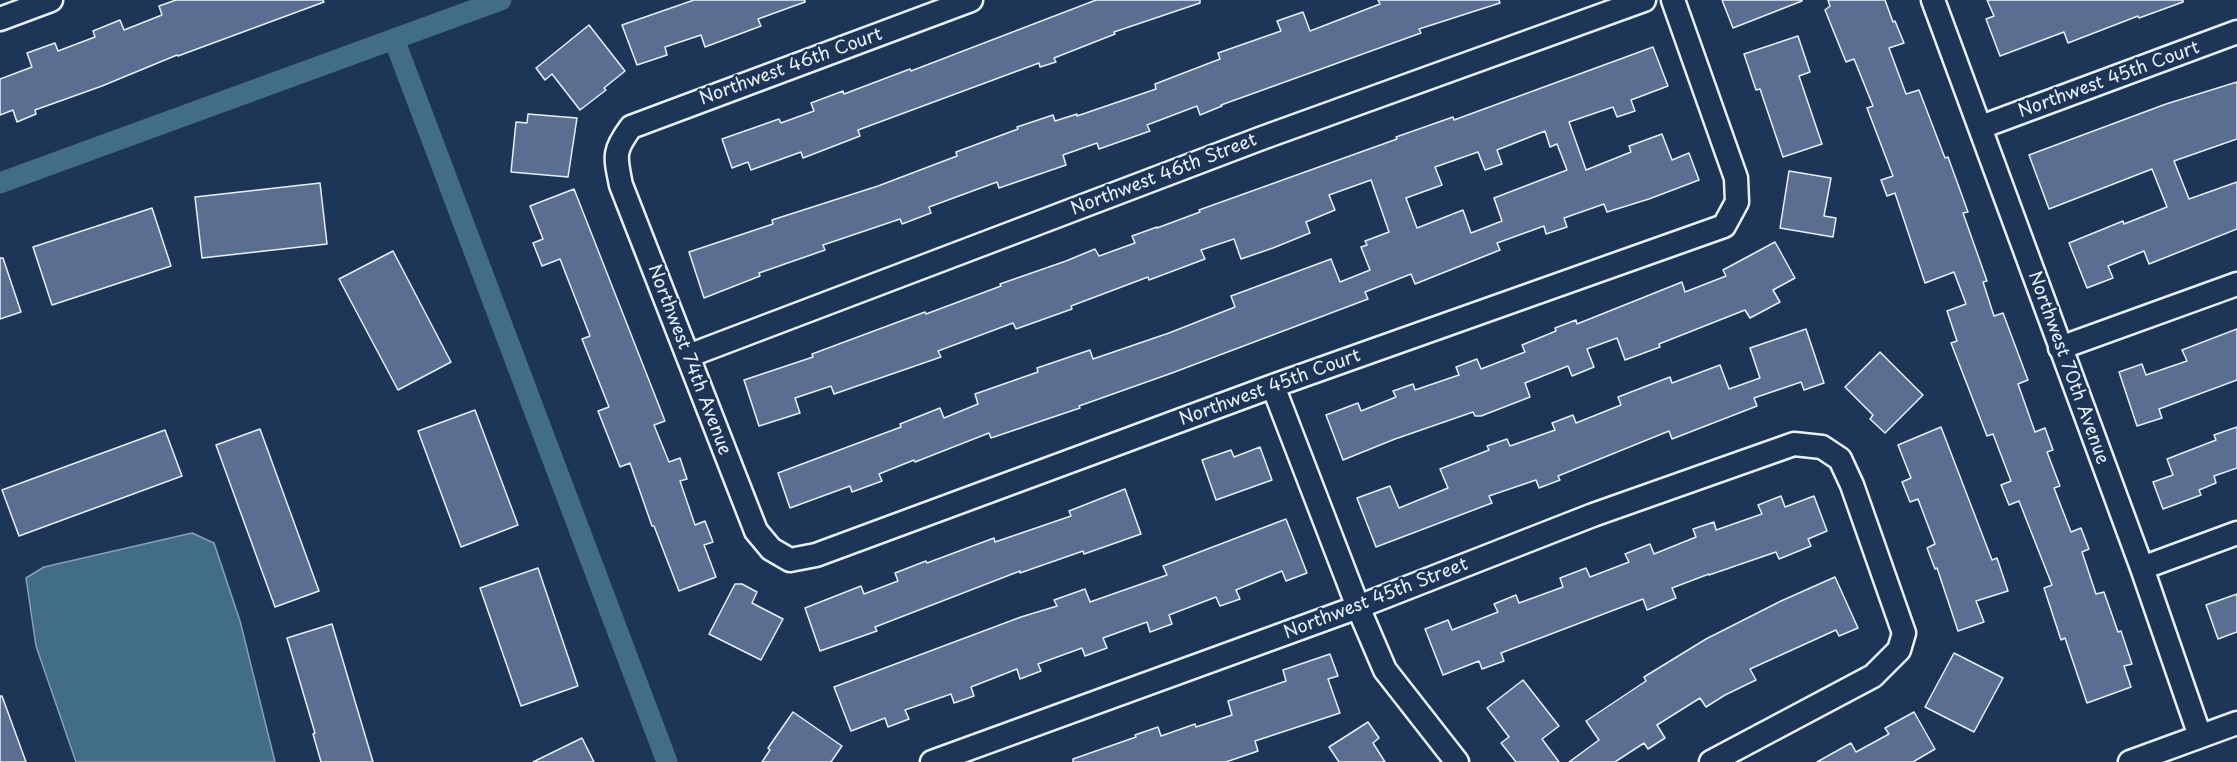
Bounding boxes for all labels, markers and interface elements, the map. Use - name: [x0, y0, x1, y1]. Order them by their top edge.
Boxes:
- street label: Northwest 46th Court: [697, 24, 885, 110]
- street label: Northwest 45th Court: [2015, 37, 2203, 123]
- street label: Northwest 46th Street: [1068, 130, 1260, 220]
- street label: Northwest 74th Avenue: [643, 262, 735, 458]
- street label: Northwest 70th Avenue: [2023, 269, 2113, 467]
- street label: Northwest 45th Court: [1176, 345, 1364, 431]
- street label: Northwest 45th Street: [1281, 554, 1471, 644]

